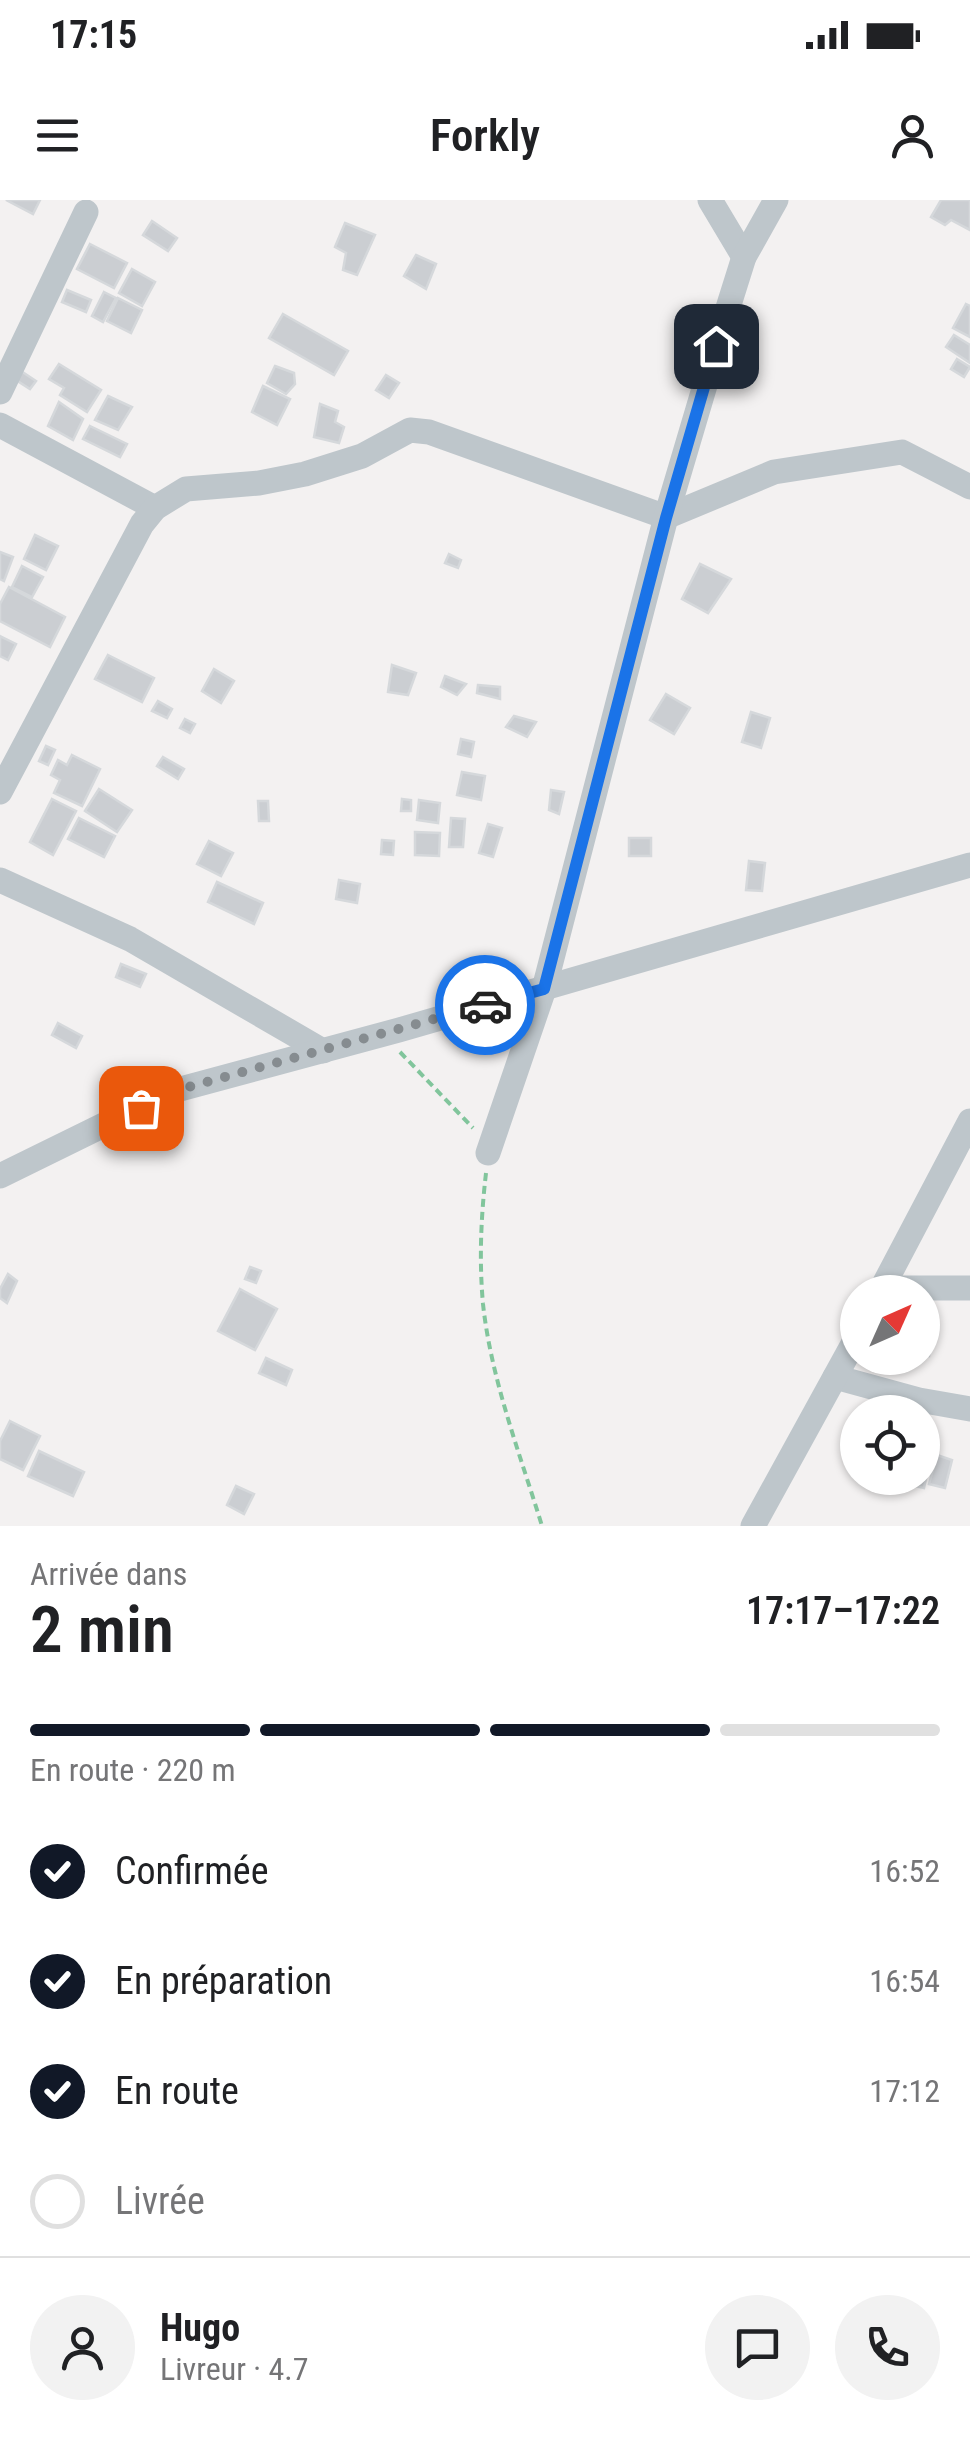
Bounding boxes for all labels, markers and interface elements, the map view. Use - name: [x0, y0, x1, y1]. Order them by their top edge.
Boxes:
- text: 17:15: [50, 13, 137, 57]
- icon: menu: [30, 108, 85, 163]
- icon: person: [885, 108, 940, 163]
- text: Forkly: [430, 109, 540, 162]
- pin: [674, 304, 759, 389]
- icon: home: [689, 319, 744, 374]
- courier: [435, 955, 535, 1055]
- icon: car: [458, 978, 513, 1033]
- pin: [99, 1066, 184, 1151]
- icon: bag: [114, 1081, 169, 1136]
- north arrow: [840, 1275, 940, 1375]
- map controls: [840, 1275, 940, 1495]
- button: locate: [840, 1395, 940, 1495]
- text: Arrivée dans: [30, 1555, 187, 1593]
- text: 17:17–17:22: [746, 1589, 940, 1633]
- text: 2 min: [30, 1592, 174, 1668]
- text: En route · 220 m: [30, 1751, 236, 1789]
- icon: check: [30, 1844, 85, 1899]
- text: Confirmée: [115, 1849, 268, 1893]
- text: 16:52: [869, 1852, 940, 1890]
- icon: check: [30, 1954, 85, 2009]
- text: En préparation: [115, 1959, 332, 2003]
- text: 16:54: [869, 1962, 940, 2000]
- icon: check: [30, 2064, 85, 2119]
- text: En route: [115, 2069, 239, 2113]
- text: 17:12: [869, 2072, 940, 2110]
- text: Livrée: [115, 2179, 205, 2223]
- button: person: [30, 2295, 135, 2400]
- button: chat: [705, 2295, 810, 2400]
- button: phone: [835, 2295, 940, 2400]
- text: Hugo: [160, 2306, 240, 2350]
- text: Livreur · 4.7: [160, 2350, 308, 2388]

